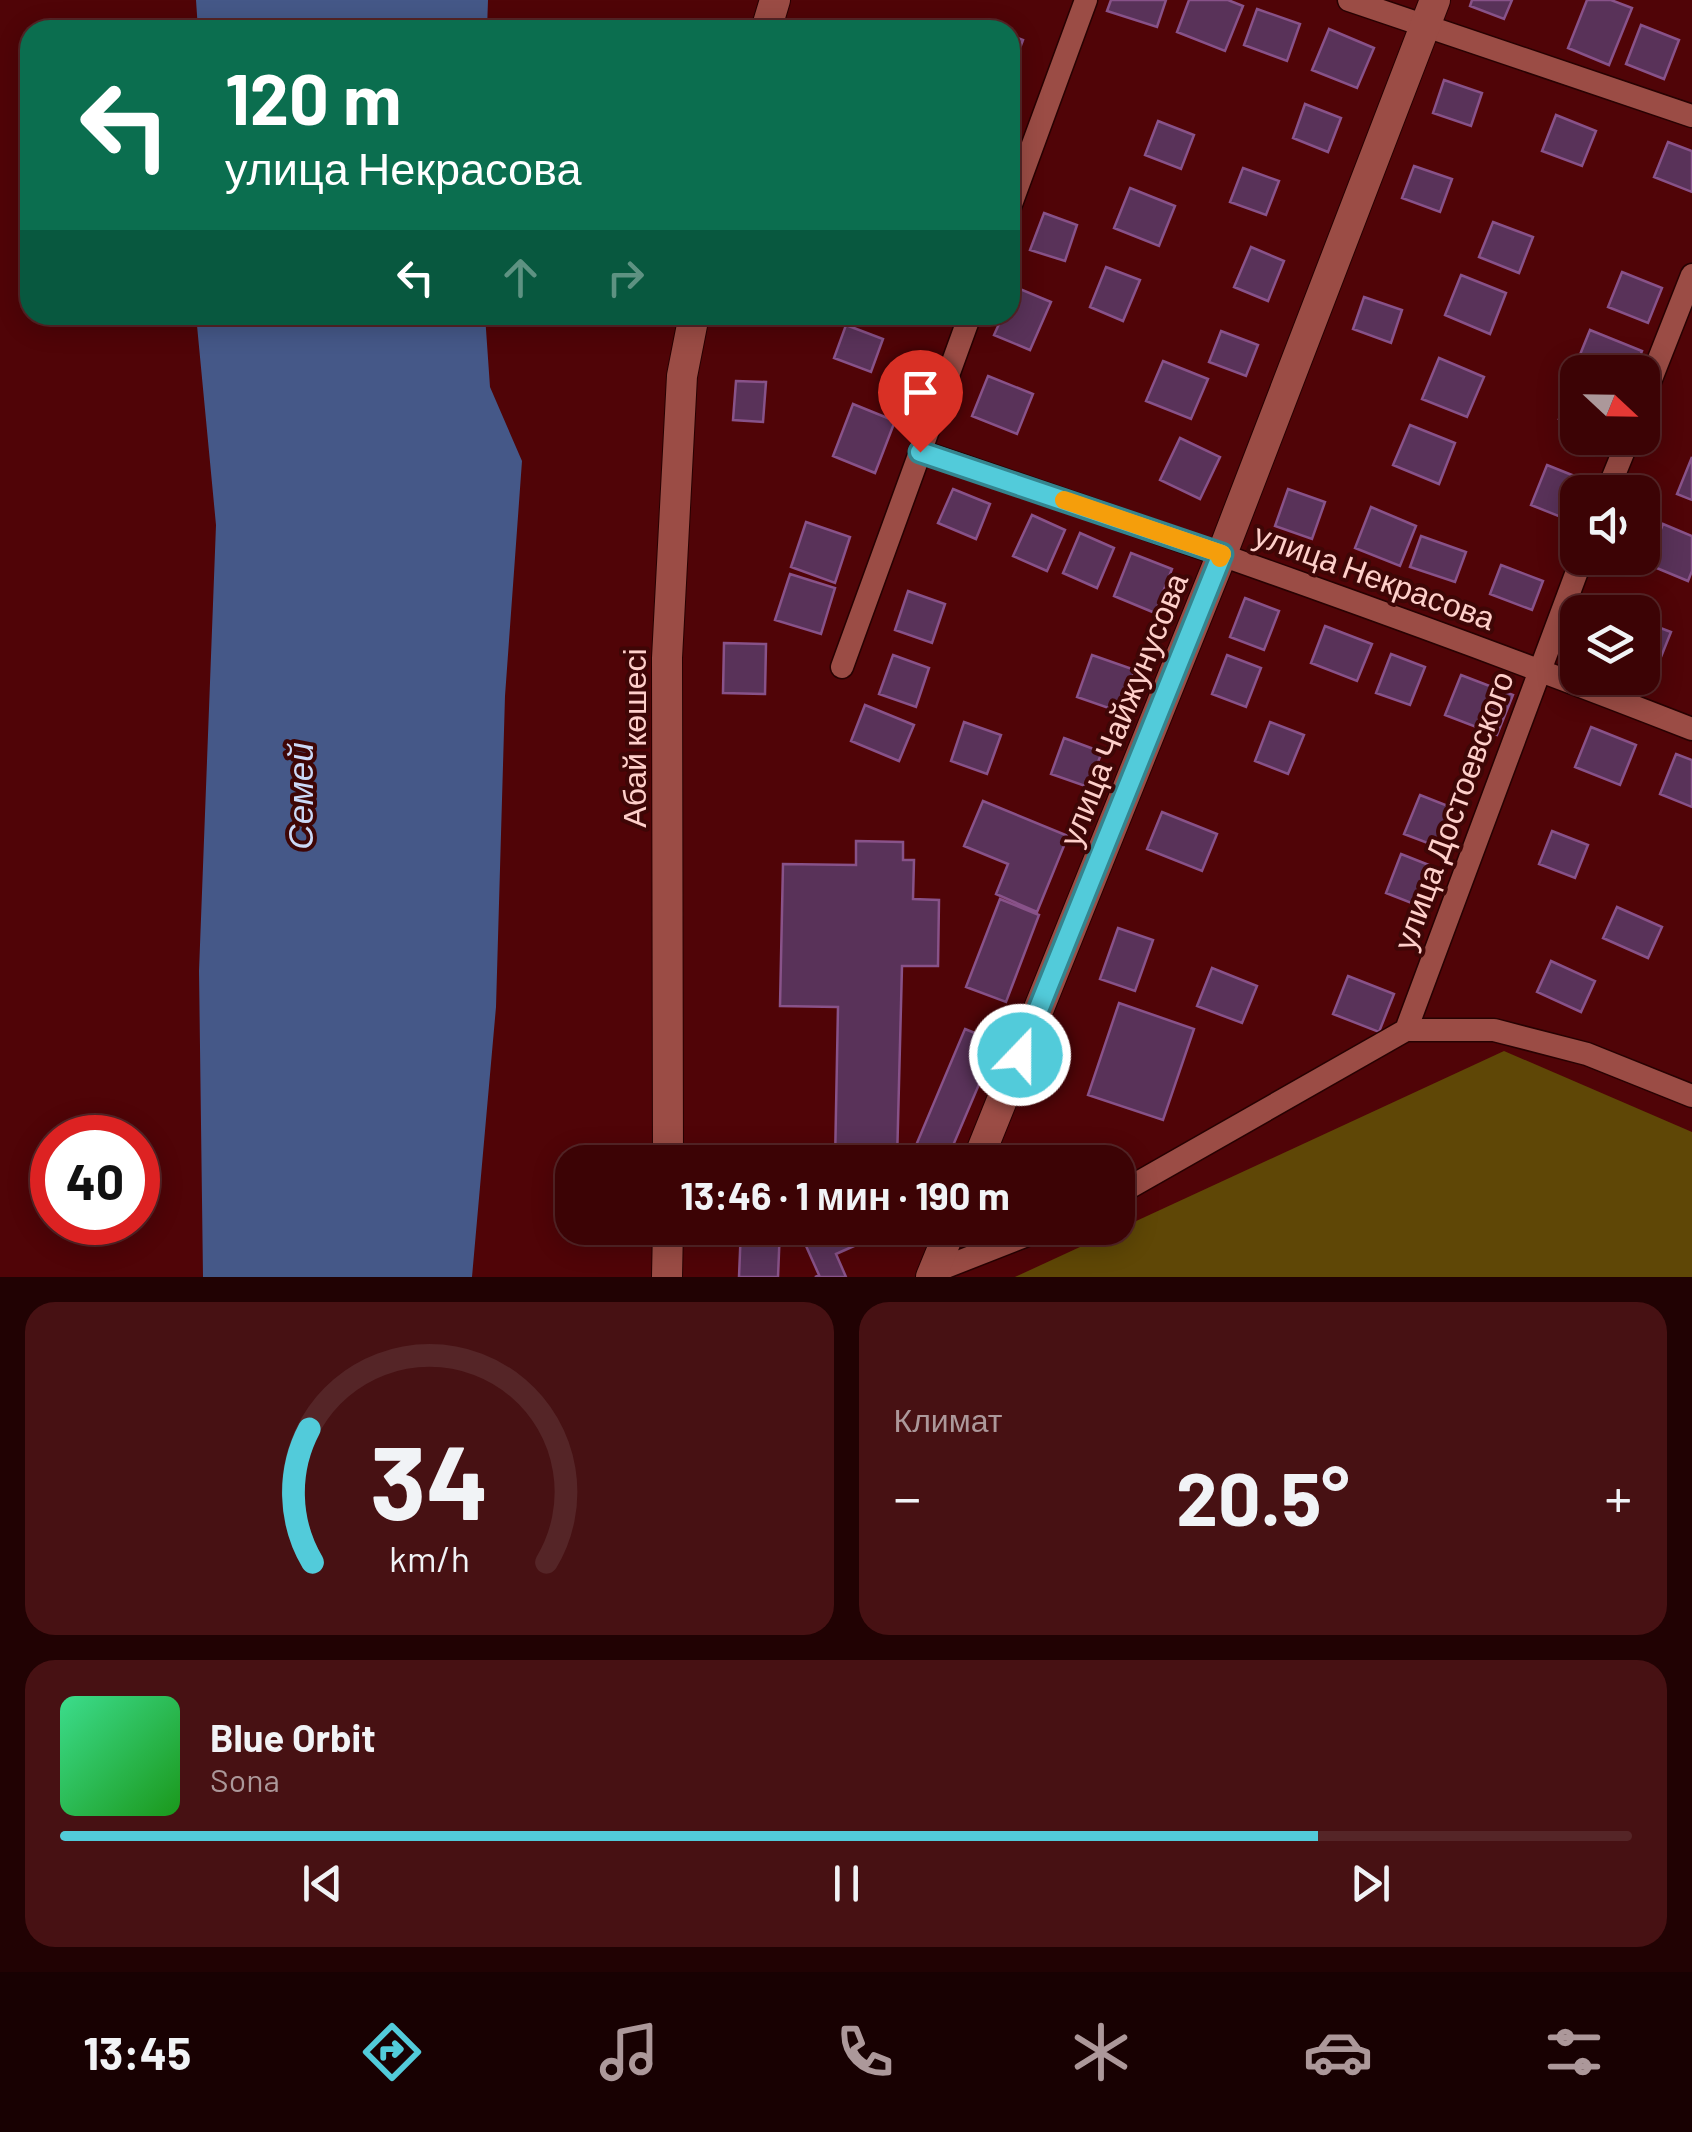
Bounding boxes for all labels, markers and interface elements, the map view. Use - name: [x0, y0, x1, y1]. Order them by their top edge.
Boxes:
- text: 120 m: [225, 55, 401, 139]
- icon: left: [60, 60, 190, 190]
- text: улица Некрасова: [225, 140, 581, 194]
- icon: left: [388, 250, 443, 305]
- icon: ahead: [493, 250, 548, 305]
- icon: right: [598, 250, 653, 305]
- pin: [878, 350, 963, 453]
- north arrow: [1560, 355, 1660, 455]
- map controls: [1560, 355, 1660, 695]
- icon: arrive: [893, 365, 948, 420]
- button: sound: [1560, 475, 1660, 575]
- street label: улица Некрасова: [1249, 514, 1501, 637]
- street label: улица Чайжунусова: [1050, 567, 1195, 851]
- button: layers: [1560, 595, 1660, 695]
- street label: Абай көшесі: [614, 648, 652, 828]
- street label: улица Достоевского: [1384, 666, 1521, 955]
- water label: Семей: [278, 742, 320, 850]
- position arrow: [968, 1003, 1072, 1107]
- speed limit sign: 40: [30, 1115, 160, 1245]
- text: 13:46 · 1 мин · 190 m: [680, 1172, 1010, 1218]
- text: Климат: [894, 1400, 1002, 1438]
- text: 34: [370, 1416, 489, 1541]
- text: 20.5°: [1176, 1451, 1350, 1541]
- text: −: [894, 1463, 921, 1529]
- text: +: [1604, 1463, 1632, 1529]
- text: km/h: [389, 1536, 470, 1579]
- text: Blue Orbit: [210, 1714, 376, 1760]
- text: Sona: [210, 1760, 280, 1798]
- icon: previous: [295, 1856, 350, 1911]
- icon: pause: [819, 1856, 874, 1911]
- icon: next: [1343, 1856, 1398, 1911]
- icon: directions: [357, 2017, 427, 2087]
- icon: music: [594, 2017, 664, 2087]
- icon: phone: [830, 2017, 900, 2087]
- icon: climate: [1066, 2017, 1136, 2087]
- icon: car: [1303, 2017, 1373, 2087]
- icon: filters: [1539, 2017, 1609, 2087]
- text: 13:45: [83, 2025, 191, 2079]

